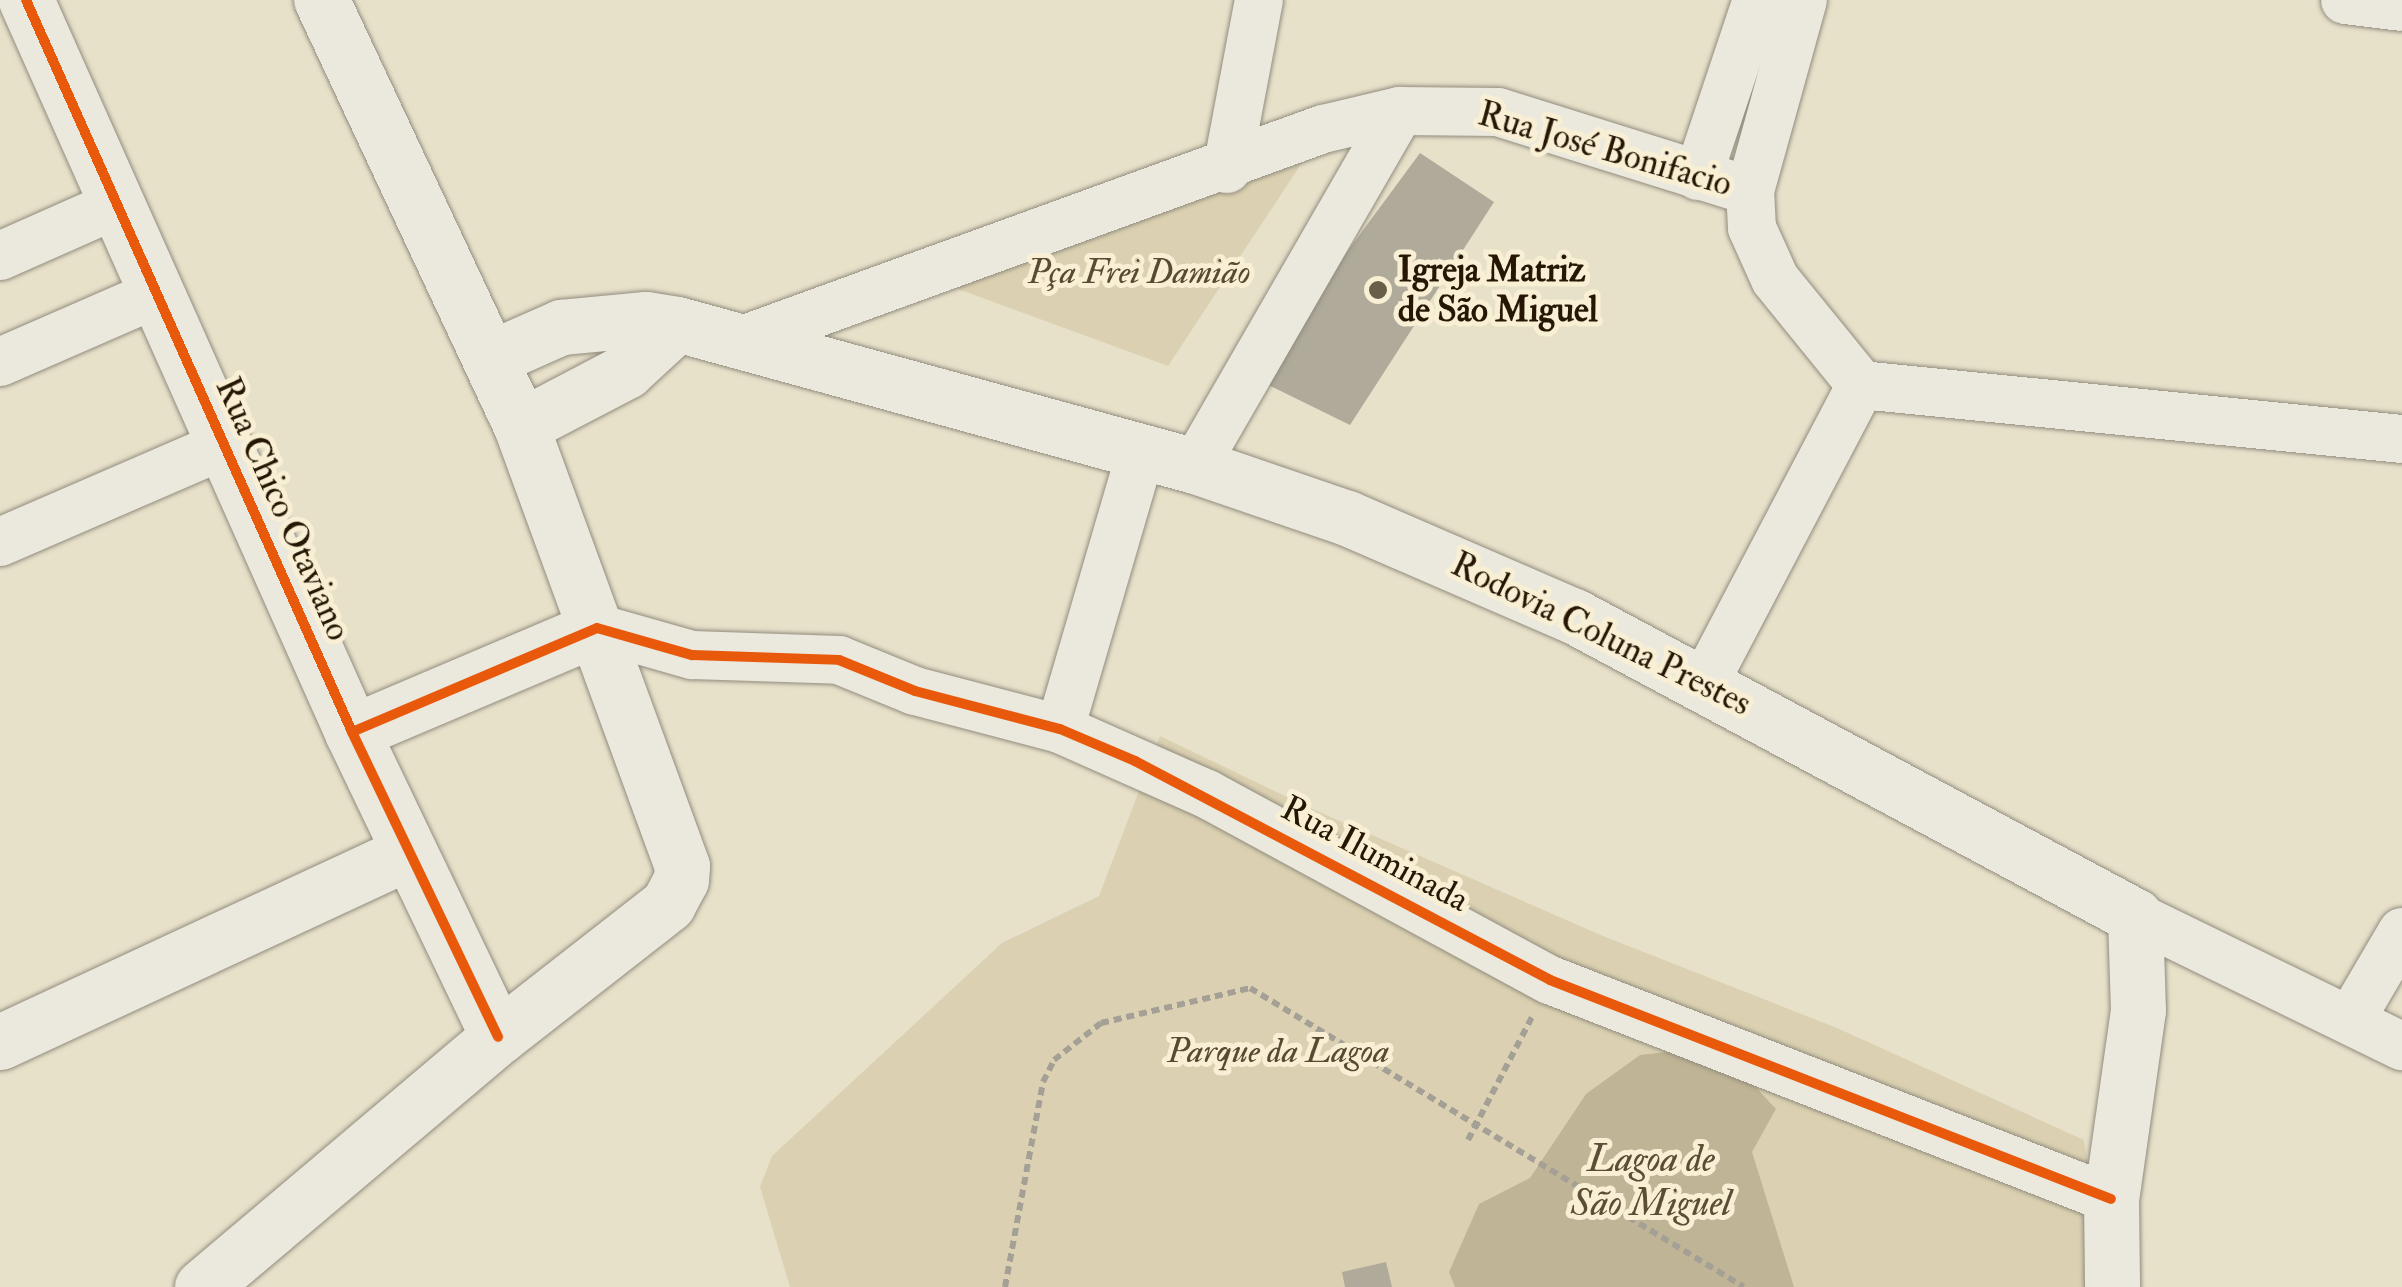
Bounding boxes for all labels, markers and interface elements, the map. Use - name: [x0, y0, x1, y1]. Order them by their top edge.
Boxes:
- street label: Rua José Bonifacio: [1473, 93, 1737, 205]
- place label: Igreja Matriz de São Miguel: [1398, 249, 1598, 331]
- park label: Pça Frei Damião: [1027, 251, 1251, 293]
- marker: Igreja Matriz de São Miguel: [1367, 279, 1389, 301]
- street label: Rua Chico Otaviano: [206, 371, 360, 647]
- street label: Rodovia Coluna Prestes: [1444, 543, 1758, 725]
- street label: Rua Iluminada: [1274, 787, 1476, 921]
- park label: Parque da Lagoa: [1167, 1030, 1389, 1072]
- water label: Lagoa de São Miguel: [1571, 1137, 1731, 1226]

